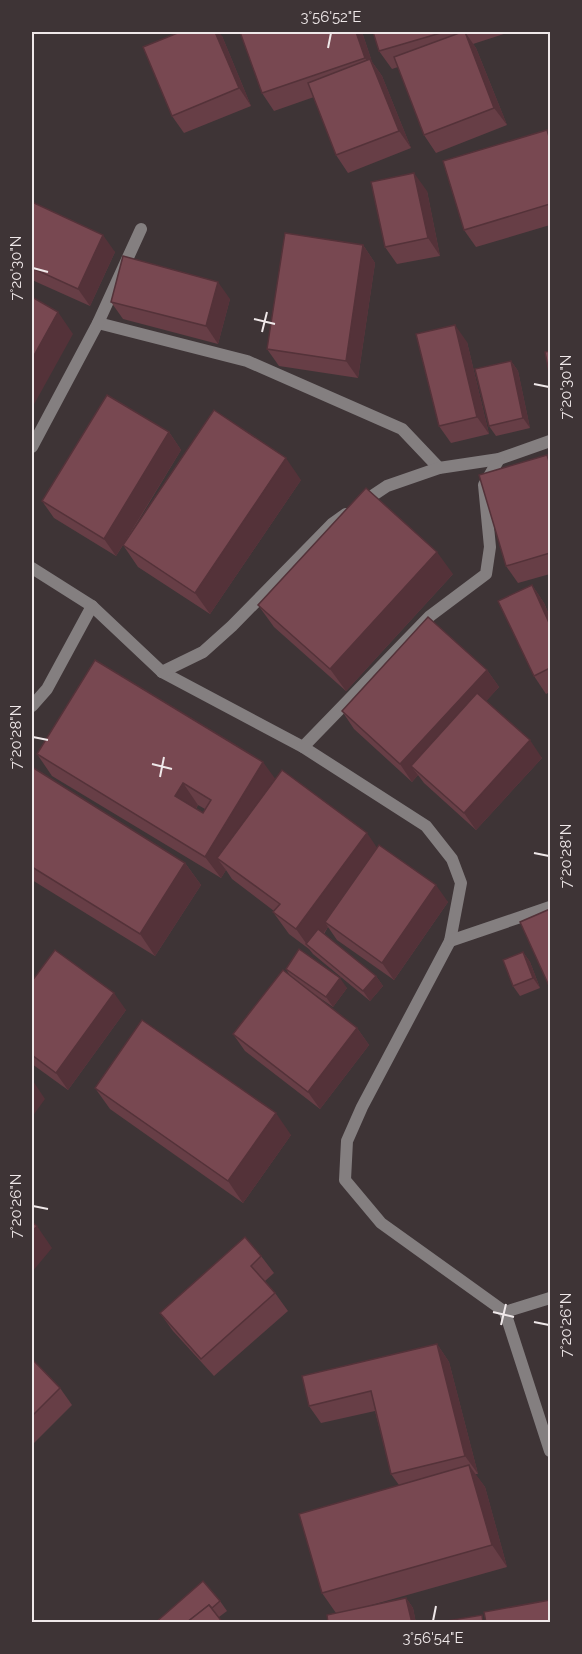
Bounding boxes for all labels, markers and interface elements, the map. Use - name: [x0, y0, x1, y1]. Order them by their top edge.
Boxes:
- text: 3°56'52"E: [301, 8, 361, 26]
- text: 7°20'30"N: [7, 236, 25, 300]
- text: 7°20'30"N: [557, 355, 575, 419]
- text: 7°20'28"N: [7, 705, 25, 769]
- text: 7°20'28"N: [557, 824, 575, 888]
- text: 7°20'26"N: [7, 1174, 25, 1238]
- text: 7°20'26"N: [557, 1293, 575, 1357]
- text: 3°56'54"E: [402, 1629, 464, 1647]

